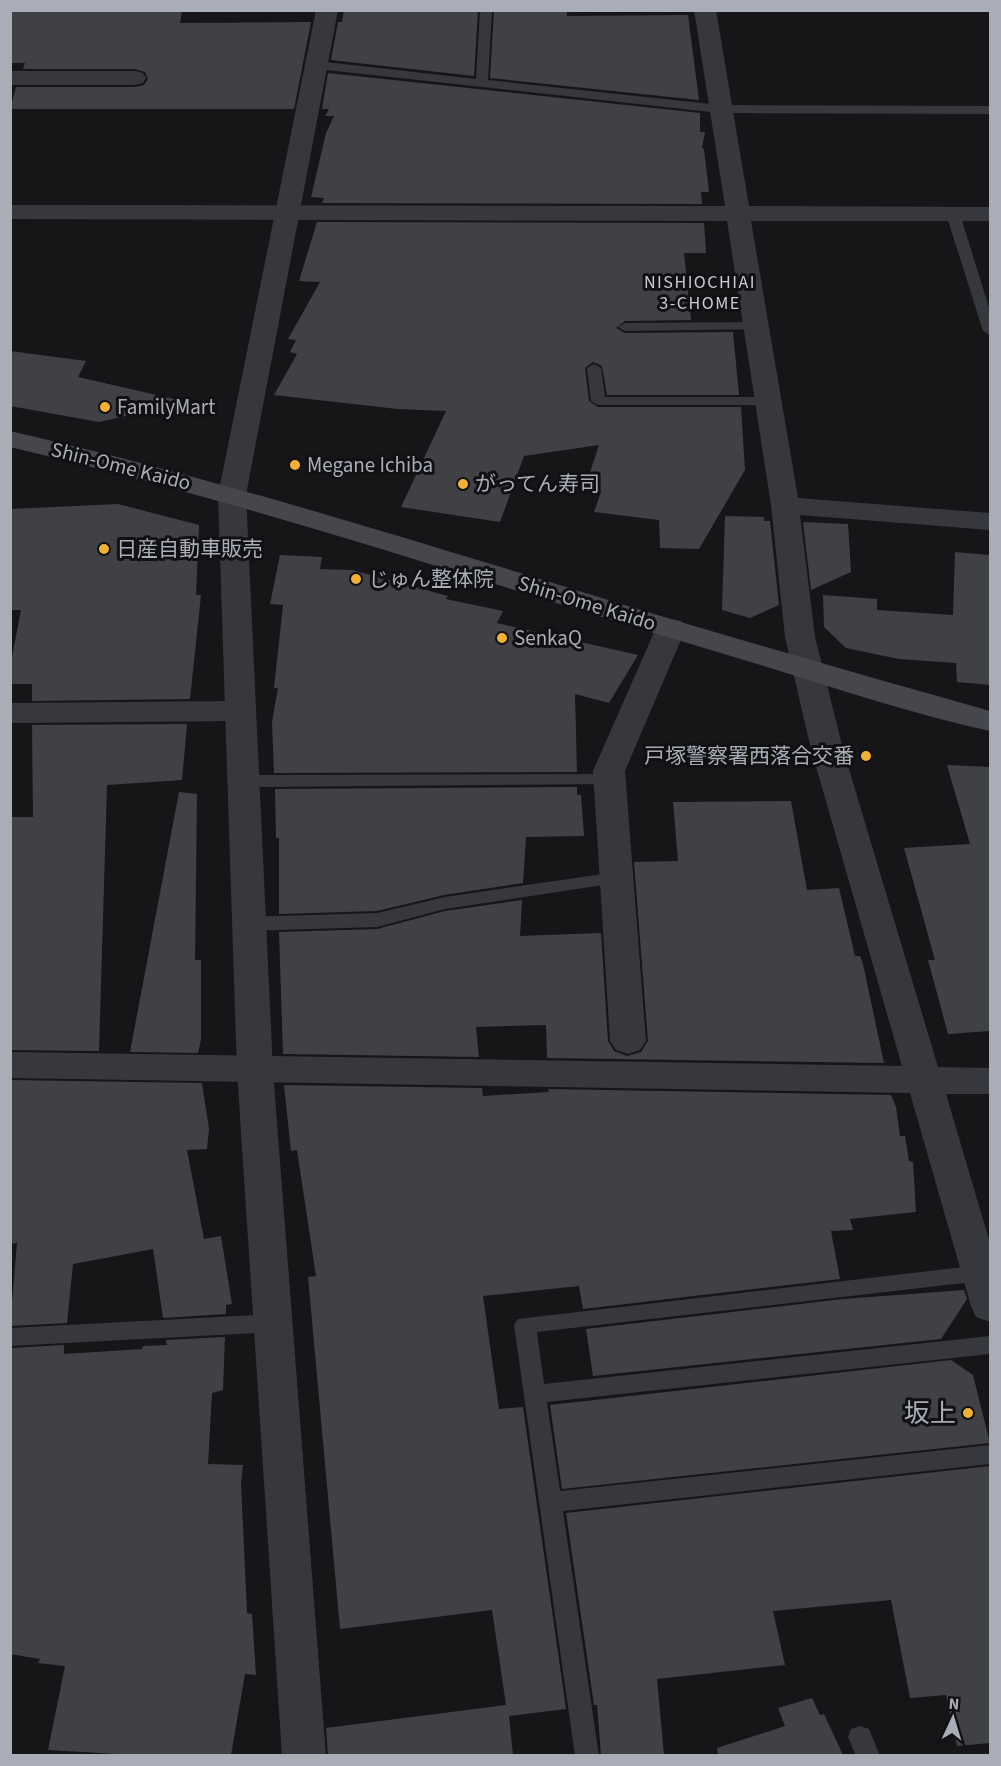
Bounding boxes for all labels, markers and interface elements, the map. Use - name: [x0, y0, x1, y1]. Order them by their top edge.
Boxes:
- district label: NISHIOCHIAI 3-CHOME: [644, 270, 756, 316]
- place label: FamilyMart: [117, 392, 215, 422]
- marker: FamilyMart: [98, 400, 112, 414]
- street label: Shin-Ome Kaido: [48, 434, 194, 498]
- place label: Megane Ichiba: [307, 450, 433, 480]
- marker: Megane Ichiba: [288, 458, 302, 472]
- place label: がってん寿司: [475, 469, 600, 499]
- marker: がってん寿司: [456, 477, 470, 491]
- place label: 日産自動車販売: [116, 534, 263, 564]
- marker: 日産自動車販売: [97, 542, 111, 556]
- place label: じゅん整体院: [368, 564, 494, 594]
- street label: Shin-Ome Kaido: [514, 568, 660, 638]
- marker: じゅん整体院: [349, 572, 363, 586]
- place label: SenkaQ: [514, 623, 582, 653]
- marker: SenkaQ: [495, 631, 509, 645]
- place label: 戸塚警察署西落合交番: [644, 741, 854, 771]
- marker: 戸塚警察署西落合交番: [859, 749, 873, 763]
- place label: 坂上: [904, 1395, 956, 1432]
- marker: 坂上: [961, 1406, 975, 1420]
- north arrow: [923, 1688, 983, 1748]
- text: N: [948, 1693, 960, 1715]

